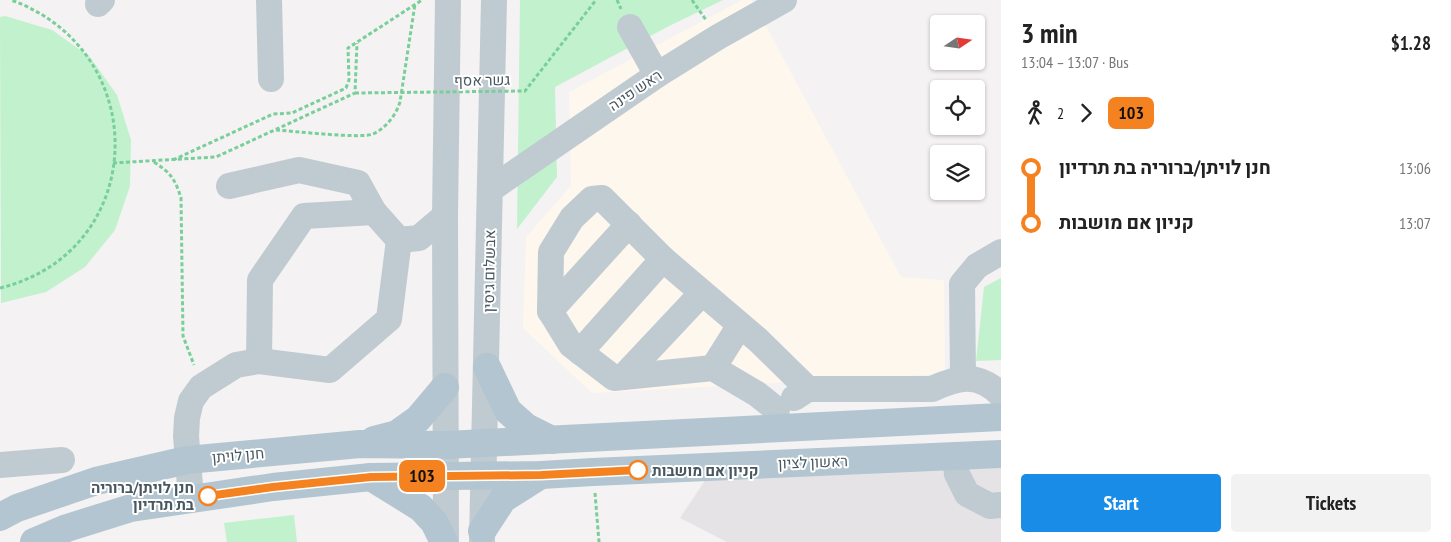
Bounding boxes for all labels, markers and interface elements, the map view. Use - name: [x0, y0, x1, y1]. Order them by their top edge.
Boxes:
- text: 3 min: [1021, 14, 1078, 51]
- north arrow: [930, 15, 985, 70]
- map controls: [930, 15, 985, 200]
- text: $1.28: [1391, 31, 1431, 55]
- text: 13:04 – 13:07 · Bus: [1021, 52, 1129, 72]
- street label: ראש פינה: [605, 65, 665, 115]
- street label: גשר אסף: [454, 70, 511, 90]
- button: locate: [930, 80, 985, 135]
- icon: walk: [1021, 99, 1049, 127]
- icon: forward: [1072, 99, 1100, 127]
- text: 103: [1118, 101, 1144, 124]
- text: 2: [1057, 103, 1064, 123]
- button: layers: [930, 145, 985, 200]
- text: חנן לויתן/ברוריה בת תרדיון: [1059, 155, 1271, 179]
- text: 13:06: [1399, 158, 1431, 178]
- text: קניון אם מושבות: [1059, 210, 1194, 234]
- text: 13:07: [1399, 213, 1431, 233]
- street label: אבשלום גיסין: [479, 229, 499, 313]
- street label: חנן לויתן: [211, 443, 265, 467]
- street label: ראשון לציון: [778, 451, 848, 473]
- line badge: 103: [393, 460, 451, 492]
- marker: קניון אם מושבות: [628, 460, 648, 480]
- place label: קניון אם מושבות: [652, 461, 759, 480]
- text: 103: [409, 464, 435, 487]
- button: Start: [1021, 474, 1221, 532]
- button: Tickets: [1231, 474, 1431, 532]
- place label: חנן לויתן/ברוריה בת תרדיון: [91, 478, 194, 514]
- marker: חנן לויתן/ברוריה בת תרדיון: [198, 486, 218, 506]

